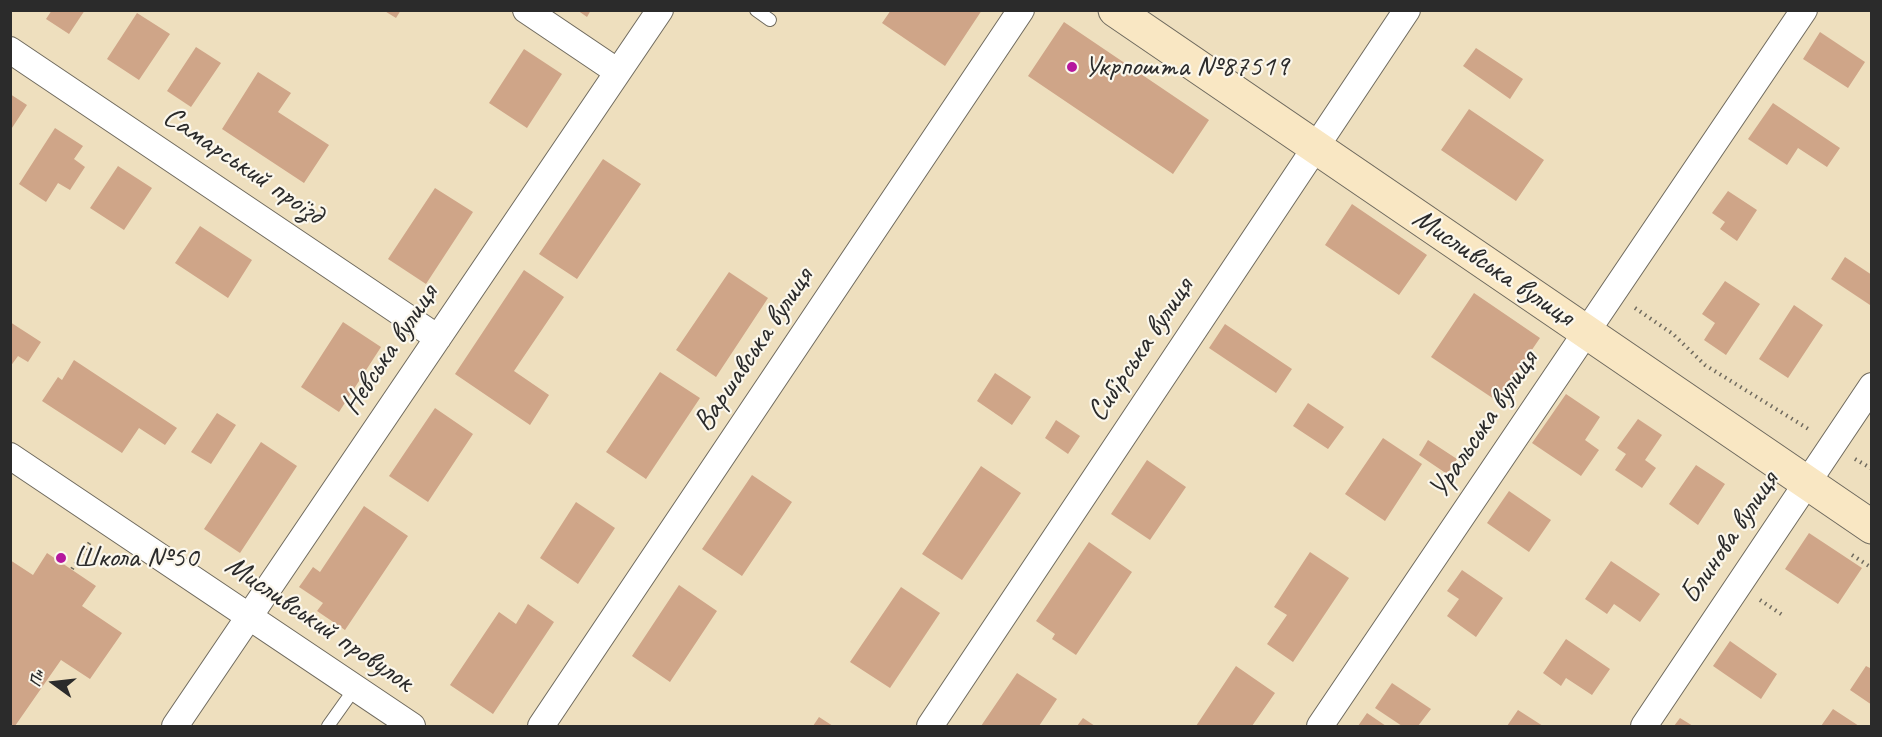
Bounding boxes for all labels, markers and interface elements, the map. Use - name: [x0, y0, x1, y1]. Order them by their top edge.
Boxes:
- place label: Укрпошта №87519: [1084, 49, 1288, 85]
- marker: Укрпошта №87519: [1065, 60, 1079, 74]
- street label: Самарський проїзд: [156, 99, 330, 233]
- street label: Мисливська вулиця: [1405, 201, 1581, 335]
- street label: Варшавська вулиця: [686, 261, 822, 439]
- street label: Сибірська вулиця: [1080, 271, 1202, 429]
- street label: Невська вулиця: [333, 278, 447, 422]
- street label: Уральська вулиця: [1421, 344, 1547, 506]
- street label: Блинова вулиця: [1673, 465, 1787, 611]
- place label: Школа №50: [73, 540, 198, 576]
- street label: Мисливський провулок: [218, 548, 420, 700]
- marker: Школа №50: [54, 551, 68, 565]
- north arrow: [24, 653, 84, 713]
- text: Пн: [25, 668, 48, 689]

